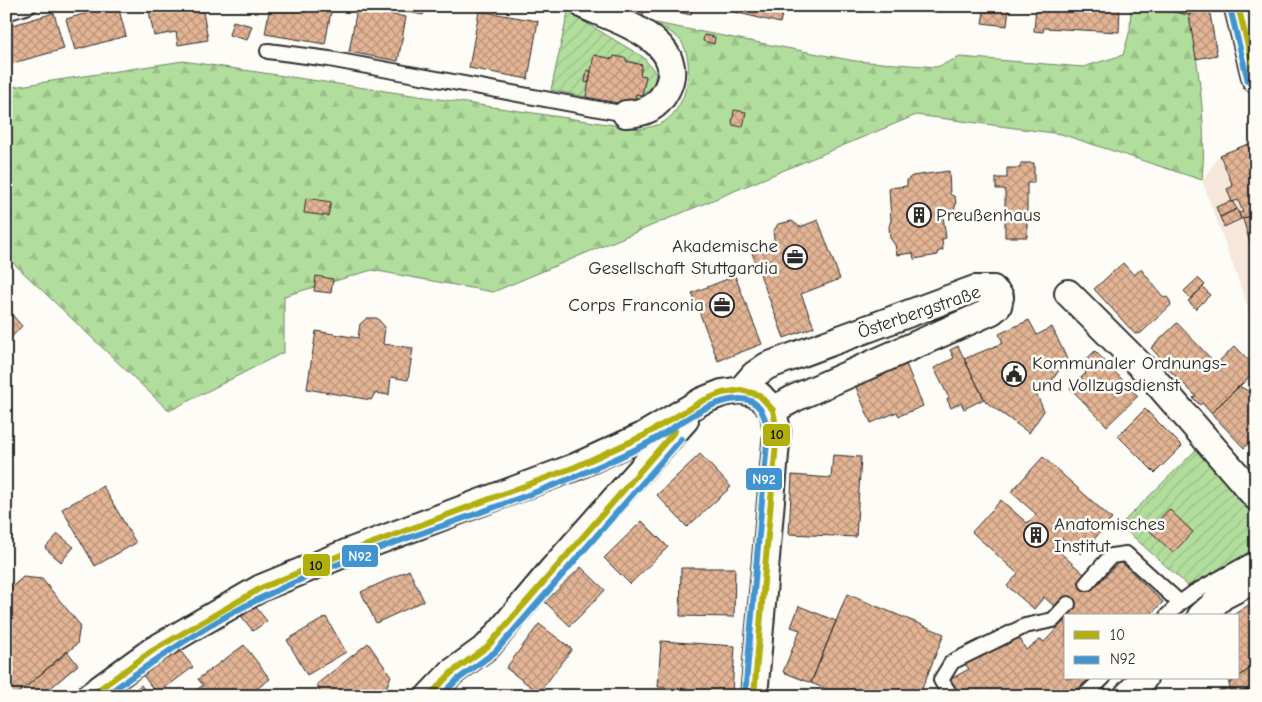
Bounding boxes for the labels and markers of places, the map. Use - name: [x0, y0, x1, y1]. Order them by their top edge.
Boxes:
- building icon: Preußenhaus: [906, 202, 932, 228]
- place label: Preußenhaus: [936, 204, 1041, 226]
- place label: Akademische Gesellschaft Stuttgardia: [588, 235, 778, 279]
- office icon: Akademische Gesellschaft Stuttgardia: [782, 244, 808, 270]
- office icon: Corps Franconia: [709, 292, 735, 318]
- place label: Corps Franconia: [568, 294, 704, 316]
- place label: Kommunaler Ordnungs- und Vollzugsdienst: [1032, 352, 1227, 396]
- public building icon: Kommunaler Ordnungs- und Vollzugsdienst: [1001, 361, 1027, 387]
- place label: Anatomisches Institut: [1054, 513, 1165, 557]
- building icon: Anatomisches Institut: [1023, 522, 1049, 548]

